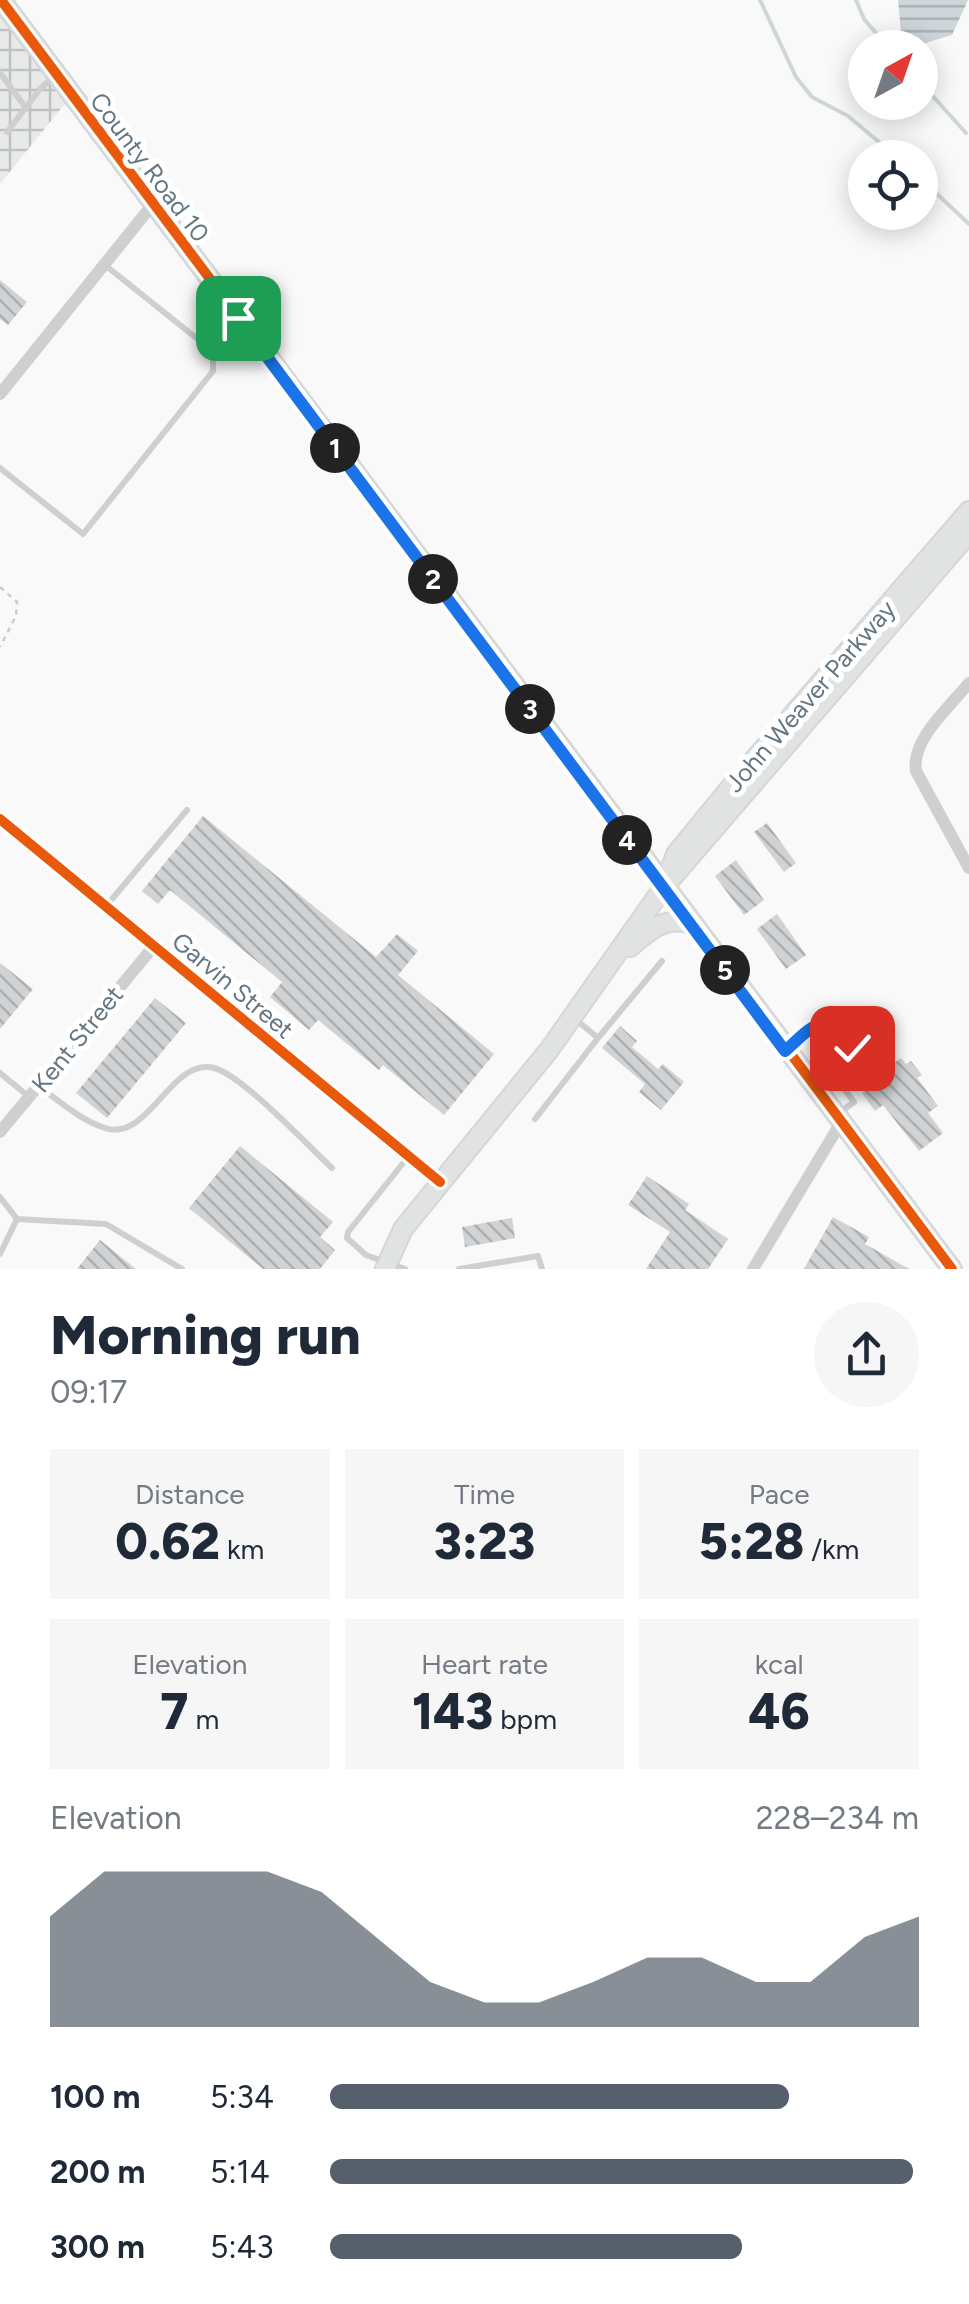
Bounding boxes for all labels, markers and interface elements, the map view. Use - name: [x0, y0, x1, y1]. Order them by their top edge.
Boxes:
- north arrow: [848, 30, 938, 120]
- map controls: [848, 30, 938, 230]
- street label: County Road 10: [84, 86, 216, 248]
- button: locate: [848, 140, 938, 230]
- pin: [196, 276, 281, 361]
- icon: arrive: [211, 291, 266, 346]
- pin: 1: [310, 423, 360, 473]
- text: 1: [329, 431, 341, 465]
- pin: 2: [408, 554, 458, 604]
- text: 2: [425, 562, 441, 596]
- street label: John Weaver Parkway: [719, 594, 901, 798]
- pin: 3: [505, 684, 555, 734]
- text: 3: [522, 692, 538, 726]
- pin: 4: [602, 815, 652, 865]
- text: 4: [618, 823, 636, 857]
- street label: Garvin Street: [166, 926, 300, 1044]
- pin: 5: [700, 945, 750, 995]
- text: 5: [717, 953, 733, 987]
- street label: Kent Street: [25, 980, 129, 1098]
- pin: [810, 1006, 895, 1091]
- icon: check: [825, 1021, 880, 1076]
- text: Morning run: [50, 1302, 361, 1368]
- button: share: [814, 1302, 919, 1407]
- text: 09:17: [50, 1373, 127, 1411]
- text: Distance: [135, 1477, 245, 1511]
- text: Time: [454, 1477, 515, 1511]
- text: Pace: [749, 1477, 809, 1511]
- text: 0.62: [115, 1511, 220, 1572]
- text: 3:23: [434, 1511, 535, 1572]
- text: 5:28: [699, 1511, 804, 1572]
- text: km: [220, 1532, 264, 1566]
- text: /km: [804, 1532, 859, 1566]
- text: Elevation: [132, 1647, 247, 1681]
- text: Heart rate: [421, 1647, 548, 1681]
- text: kcal: [755, 1647, 804, 1681]
- text: 7: [160, 1681, 189, 1742]
- text: 143: [412, 1681, 493, 1742]
- text: 46: [749, 1681, 810, 1742]
- text: m: [189, 1702, 219, 1736]
- text: bpm: [493, 1702, 557, 1736]
- text: Elevation: [50, 1799, 182, 1837]
- text: 228–234 m: [756, 1799, 919, 1837]
- text: 100 m: [50, 2078, 141, 2116]
- text: 5:34: [210, 2078, 274, 2116]
- text: 200 m: [50, 2153, 146, 2191]
- text: 5:14: [210, 2153, 270, 2191]
- text: 300 m: [50, 2228, 145, 2266]
- text: 5:43: [210, 2228, 274, 2266]

